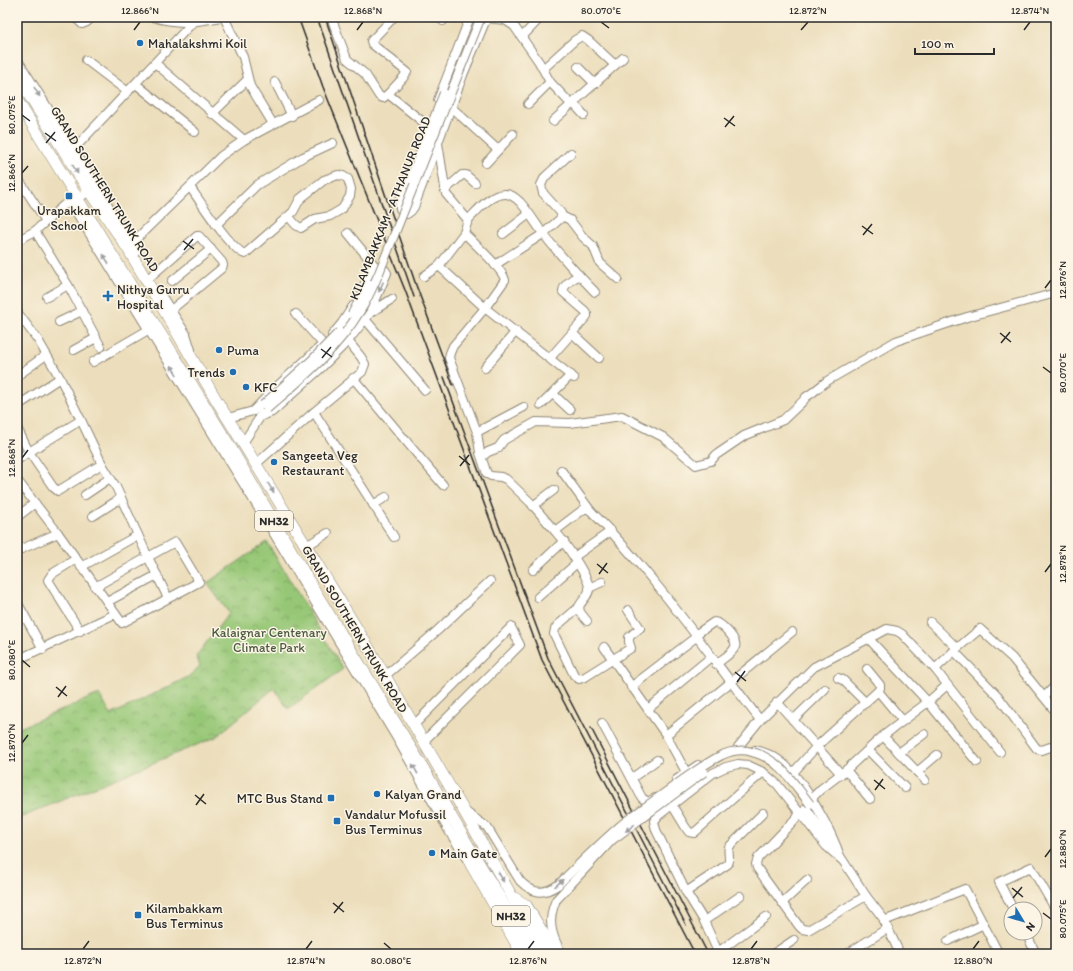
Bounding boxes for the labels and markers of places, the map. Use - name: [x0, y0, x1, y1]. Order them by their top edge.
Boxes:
- place label: Mahalakshmi Koil: [148, 36, 247, 51]
- marker: Mahalakshmi Koil: [135, 38, 145, 48]
- marker: Urapakkam School: [64, 191, 74, 201]
- place label: Urapakkam School: [37, 203, 102, 233]
- place label: Nithya Gurru Hospital: [117, 282, 190, 312]
- marker: Nithya Gurru Hospital: [102, 290, 114, 302]
- place label: Puma: [227, 343, 260, 358]
- marker: Puma: [214, 345, 224, 355]
- place label: Trends: [187, 365, 225, 380]
- marker: Trends: [228, 367, 238, 377]
- place label: KFC: [254, 380, 277, 395]
- marker: KFC: [241, 382, 251, 392]
- place label: Sangeeta Veg Restaurant: [282, 448, 358, 478]
- marker: Sangeeta Veg Restaurant: [269, 457, 279, 467]
- place label: Kalyan Grand: [385, 787, 461, 802]
- marker: Kalyan Grand: [372, 789, 382, 799]
- place label: MTC Bus Stand: [237, 791, 323, 806]
- marker: MTC Bus Stand: [326, 793, 336, 803]
- place label: Vandalur Mofussil Bus Terminus: [345, 807, 446, 837]
- marker: Vandalur Mofussil Bus Terminus: [332, 816, 342, 826]
- place label: Main Gate: [440, 846, 497, 861]
- marker: Main Gate: [427, 848, 437, 858]
- place label: Kilambakkam Bus Terminus: [146, 901, 223, 931]
- marker: Kilambakkam Bus Terminus: [133, 910, 143, 920]

